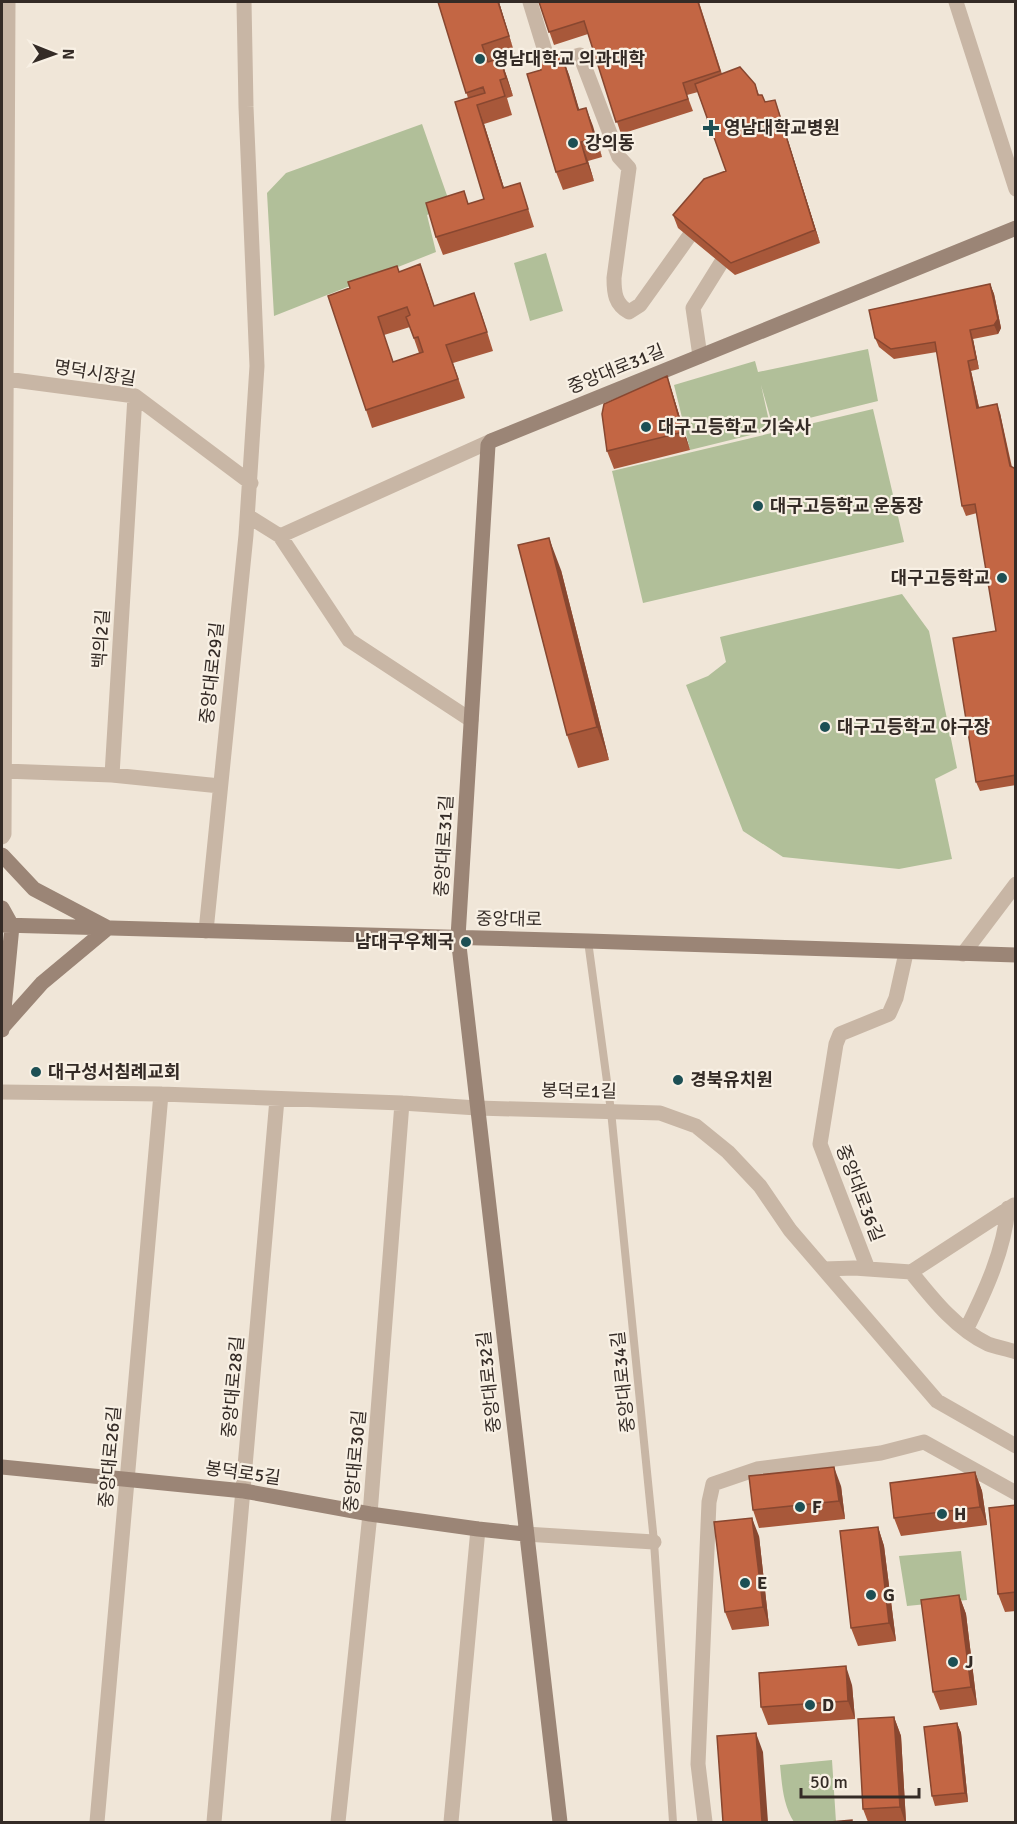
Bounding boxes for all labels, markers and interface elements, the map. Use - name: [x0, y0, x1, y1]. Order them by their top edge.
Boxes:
- north arrow: [24, 24, 84, 84]
- place label: 영남대학교 의과대학: [492, 48, 645, 70]
- text: N: [58, 49, 78, 60]
- marker: 영남대학교 의과대학: [473, 52, 487, 66]
- place label: 영남대학교병원: [724, 117, 840, 139]
- marker: 영남대학교병원: [702, 119, 720, 137]
- place label: 강의동: [585, 132, 635, 154]
- marker: 강의동: [566, 136, 580, 150]
- street label: 중앙대로31길: [564, 340, 668, 398]
- street label: 명덕시장길: [52, 356, 138, 390]
- place label: 대구고등학교 기숙사: [658, 416, 811, 438]
- marker: 대구고등학교 기숙사: [639, 420, 653, 434]
- place label: 대구고등학교 운동장: [770, 495, 923, 517]
- marker: 대구고등학교 운동장: [751, 499, 765, 513]
- place label: 대구고등학교: [891, 567, 990, 589]
- marker: 대구고등학교: [995, 571, 1009, 585]
- street label: 백의2길: [88, 609, 114, 669]
- street label: 중앙대로29길: [196, 621, 228, 725]
- place label: 대구고등학교 야구장: [837, 716, 990, 738]
- marker: 대구고등학교 야구장: [818, 720, 832, 734]
- street label: 중앙대로31길: [430, 794, 458, 898]
- street label: 중앙대로: [476, 907, 542, 931]
- place label: 남대구우체국: [355, 931, 454, 953]
- marker: 남대구우체국: [459, 935, 473, 949]
- place label: 대구성서침례교회: [48, 1061, 180, 1083]
- marker: 대구성서침례교회: [29, 1065, 43, 1079]
- place label: 경북유치원: [690, 1069, 773, 1091]
- marker: 경북유치원: [671, 1073, 685, 1087]
- street label: 봉덕로1길: [541, 1079, 617, 1103]
- street label: 중앙대로36길: [831, 1141, 889, 1245]
- street label: 중앙대로32길: [473, 1330, 505, 1434]
- street label: 중앙대로34길: [607, 1330, 639, 1434]
- street label: 중앙대로28길: [218, 1335, 248, 1439]
- street label: 중앙대로26길: [95, 1405, 125, 1509]
- street label: 중앙대로30길: [340, 1409, 370, 1513]
- street label: 봉덕로5길: [204, 1457, 282, 1489]
- place label: F: [812, 1496, 822, 1518]
- marker: F: [793, 1500, 807, 1514]
- place label: H: [954, 1503, 966, 1525]
- marker: H: [935, 1507, 949, 1521]
- place label: E: [757, 1572, 767, 1594]
- marker: E: [738, 1576, 752, 1590]
- place label: G: [883, 1584, 895, 1606]
- marker: G: [864, 1588, 878, 1602]
- place label: J: [965, 1651, 973, 1673]
- marker: J: [946, 1655, 960, 1669]
- place label: D: [822, 1694, 834, 1716]
- marker: D: [803, 1698, 817, 1712]
- scale bar: [801, 1761, 920, 1799]
- text: 50 m: [810, 1771, 848, 1793]

